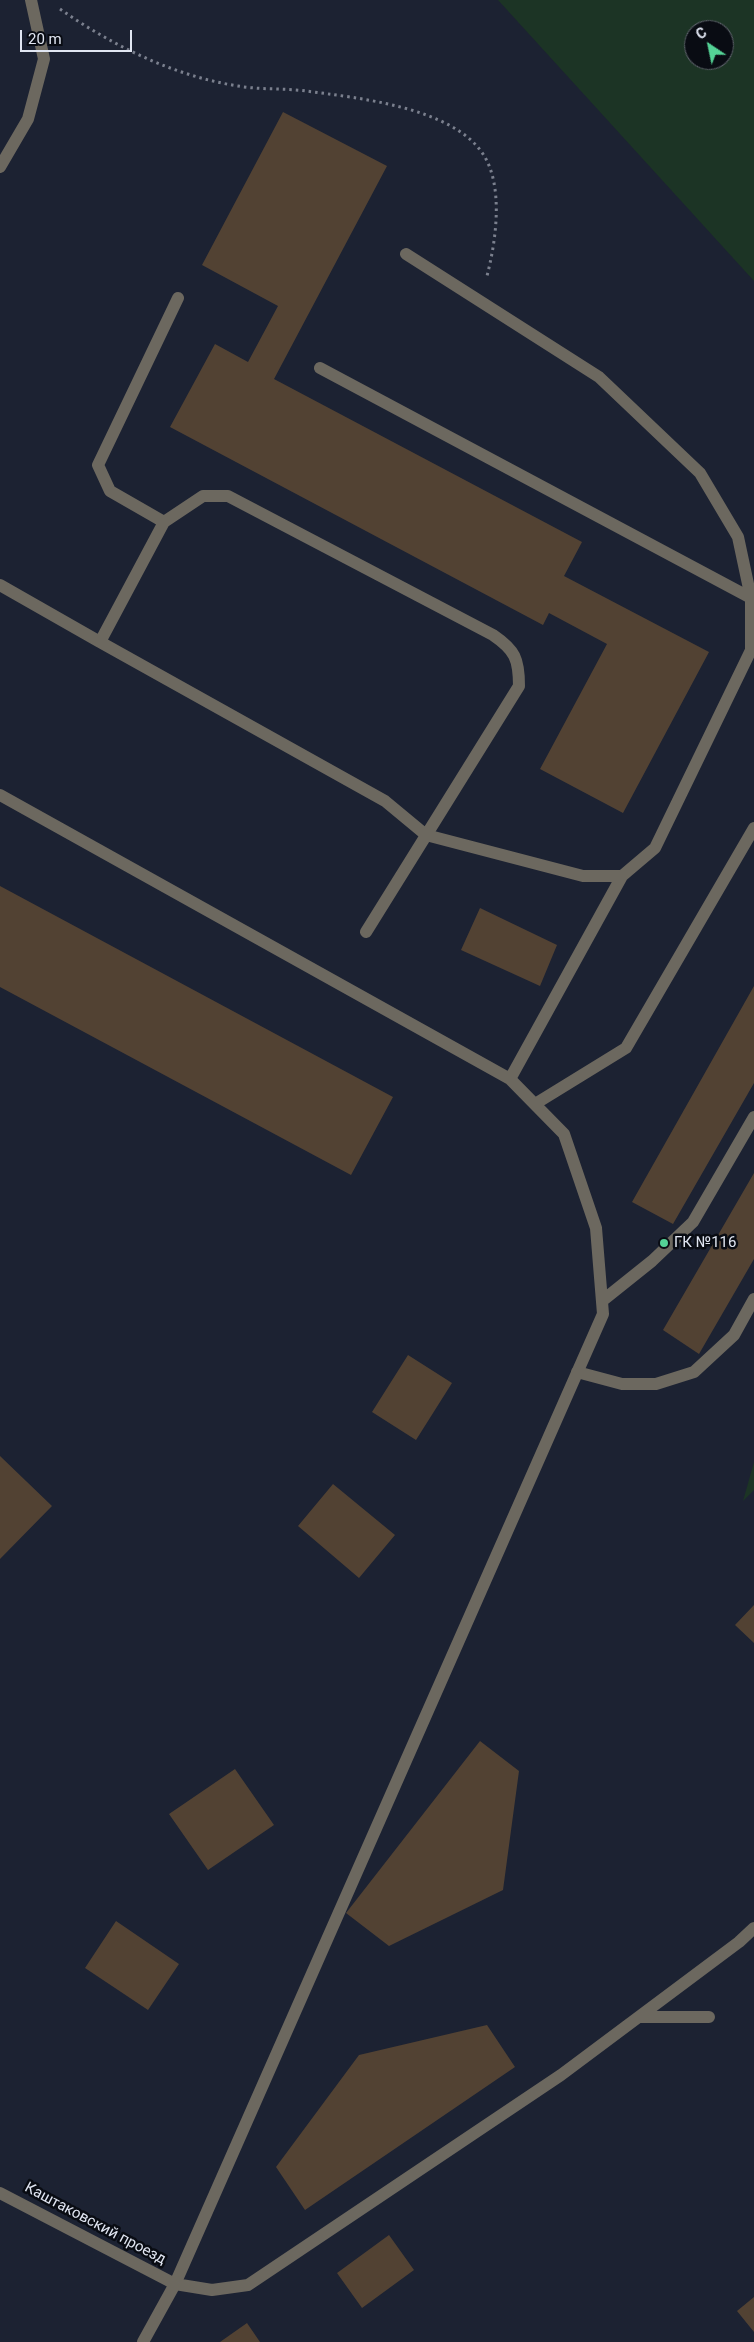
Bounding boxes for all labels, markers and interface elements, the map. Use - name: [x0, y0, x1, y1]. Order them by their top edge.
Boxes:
- scale bar: [22, 20, 135, 52]
- north arrow: [684, 20, 734, 70]
- text: С: [693, 24, 709, 43]
- text: 20 m: [28, 30, 62, 48]
- place label: ГК №116: [674, 1234, 736, 1252]
- marker: ГК №116: [658, 1237, 670, 1249]
- street label: Каштаковский проезд: [21, 2179, 169, 2269]

